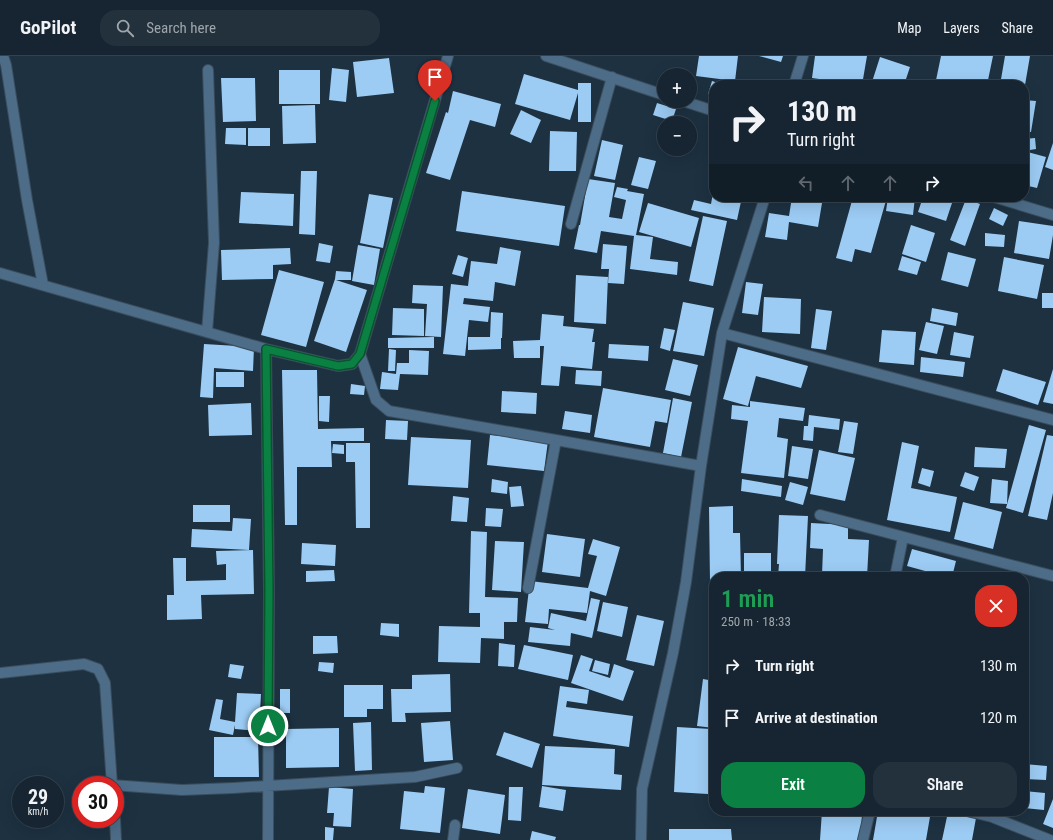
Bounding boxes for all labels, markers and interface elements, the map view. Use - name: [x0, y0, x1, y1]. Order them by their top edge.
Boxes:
- search box: [100, 10, 380, 46]
- text: GoPilot: [20, 16, 76, 39]
- icon: search: [114, 17, 136, 39]
- text: Search here: [146, 19, 216, 37]
- text: Map: [897, 20, 921, 36]
- text: Layers: [943, 20, 980, 36]
- text: Share: [1002, 20, 1033, 36]
- pin: [418, 60, 452, 101]
- icon: arrive: [424, 66, 446, 88]
- map controls: [657, 68, 697, 156]
- button: +: [657, 68, 697, 108]
- text: 130 m: [787, 95, 857, 128]
- icon: right: [721, 96, 773, 148]
- button: −: [657, 116, 697, 156]
- text: Turn right: [787, 129, 855, 150]
- icon: left: [795, 172, 817, 194]
- icon: ahead: [837, 172, 859, 194]
- icon: ahead: [879, 172, 901, 194]
- icon: right: [921, 172, 943, 194]
- text: 1 min: [721, 585, 774, 613]
- button: close: [975, 585, 1017, 627]
- text: 250 m · 18:33: [721, 614, 791, 629]
- icon: right: [721, 655, 743, 677]
- text: Turn right: [755, 657, 814, 675]
- text: 130 m: [980, 657, 1017, 675]
- position arrow: [247, 705, 289, 747]
- icon: arrive: [721, 707, 743, 729]
- text: Arrive at destination: [755, 709, 878, 727]
- text: 120 m: [980, 709, 1017, 727]
- button: Exit: [721, 762, 865, 808]
- button: Share: [873, 762, 1017, 808]
- speed limit sign: 30: [72, 776, 124, 828]
- text: 29: [28, 785, 48, 809]
- text: km/h: [28, 806, 48, 817]

